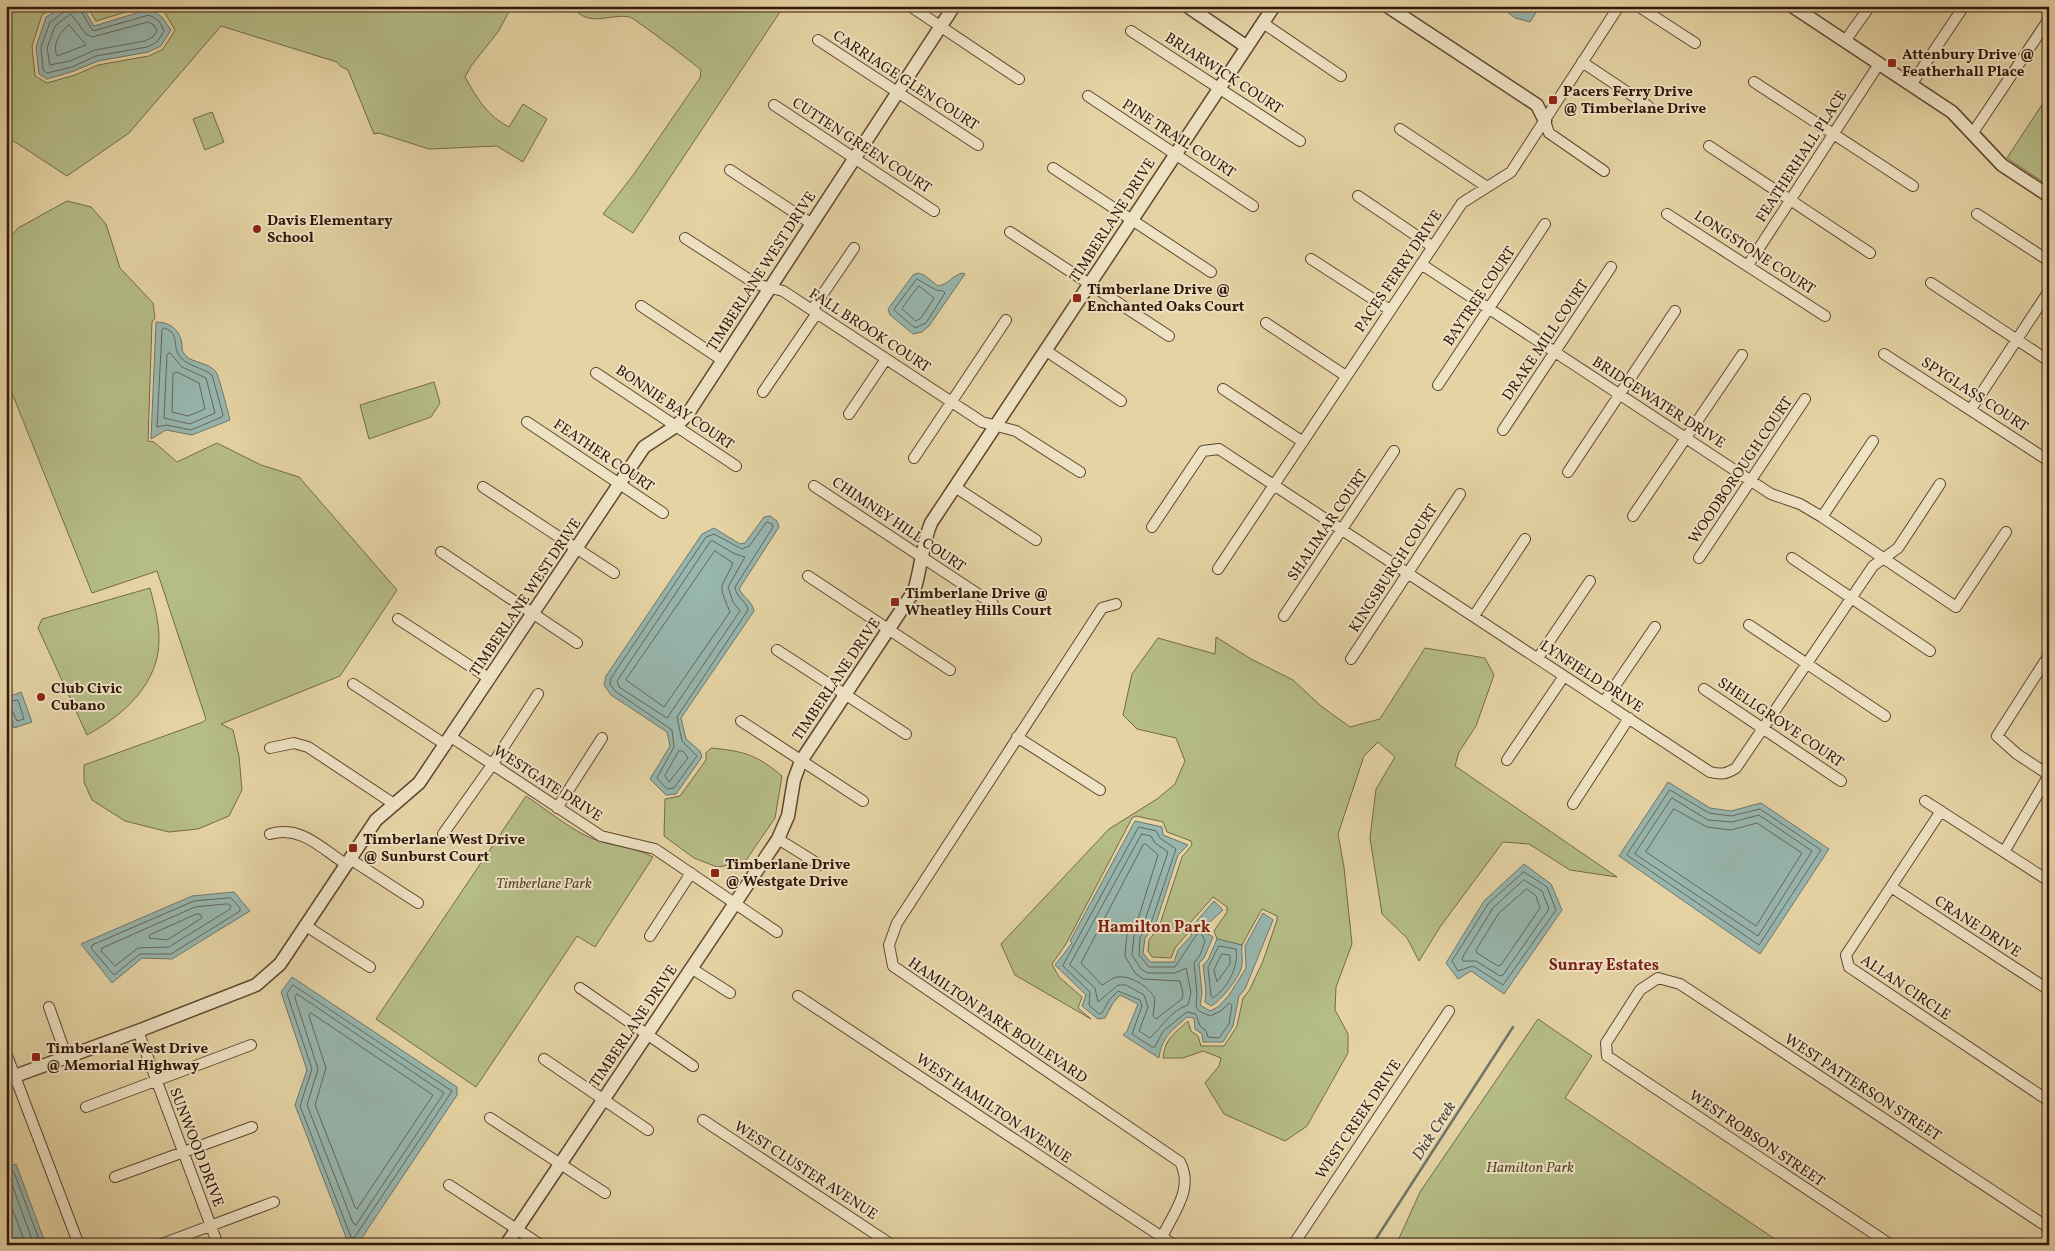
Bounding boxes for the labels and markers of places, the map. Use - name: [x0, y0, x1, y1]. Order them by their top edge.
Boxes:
- place label: Attenbury Drive @ Featherhall Place: [1902, 45, 2035, 83]
- marker: Attenbury Drive @ Featherhall Place: [1886, 57, 1898, 69]
- place label: Pacers Ferry Drive @ Timberlane Drive: [1563, 82, 1707, 120]
- marker: Pacers Ferry Drive @ Timberlane Drive: [1547, 94, 1559, 106]
- place label: Davis Elementary School: [267, 211, 393, 249]
- marker: Davis Elementary School: [251, 223, 263, 235]
- place label: Timberlane Drive @ Enchanted Oaks Court: [1087, 280, 1245, 318]
- marker: Timberlane Drive @ Enchanted Oaks Court: [1071, 292, 1083, 304]
- place label: Timberlane Drive @ Wheatley Hills Court: [905, 584, 1052, 622]
- marker: Timberlane Drive @ Wheatley Hills Court: [889, 596, 901, 608]
- place label: Club Civic Cubano: [51, 679, 122, 717]
- marker: Club Civic Cubano: [35, 691, 47, 703]
- place label: Timberlane West Drive @ Sunburst Court: [363, 830, 525, 868]
- marker: Timberlane West Drive @ Sunburst Court: [347, 842, 359, 854]
- place label: Timberlane Drive @ Westgate Drive: [725, 855, 851, 893]
- marker: Timberlane Drive @ Westgate Drive: [709, 867, 721, 879]
- place label: Timberlane West Drive @ Memorial Highway: [46, 1039, 208, 1077]
- marker: Timberlane West Drive @ Memorial Highway: [30, 1051, 42, 1063]

